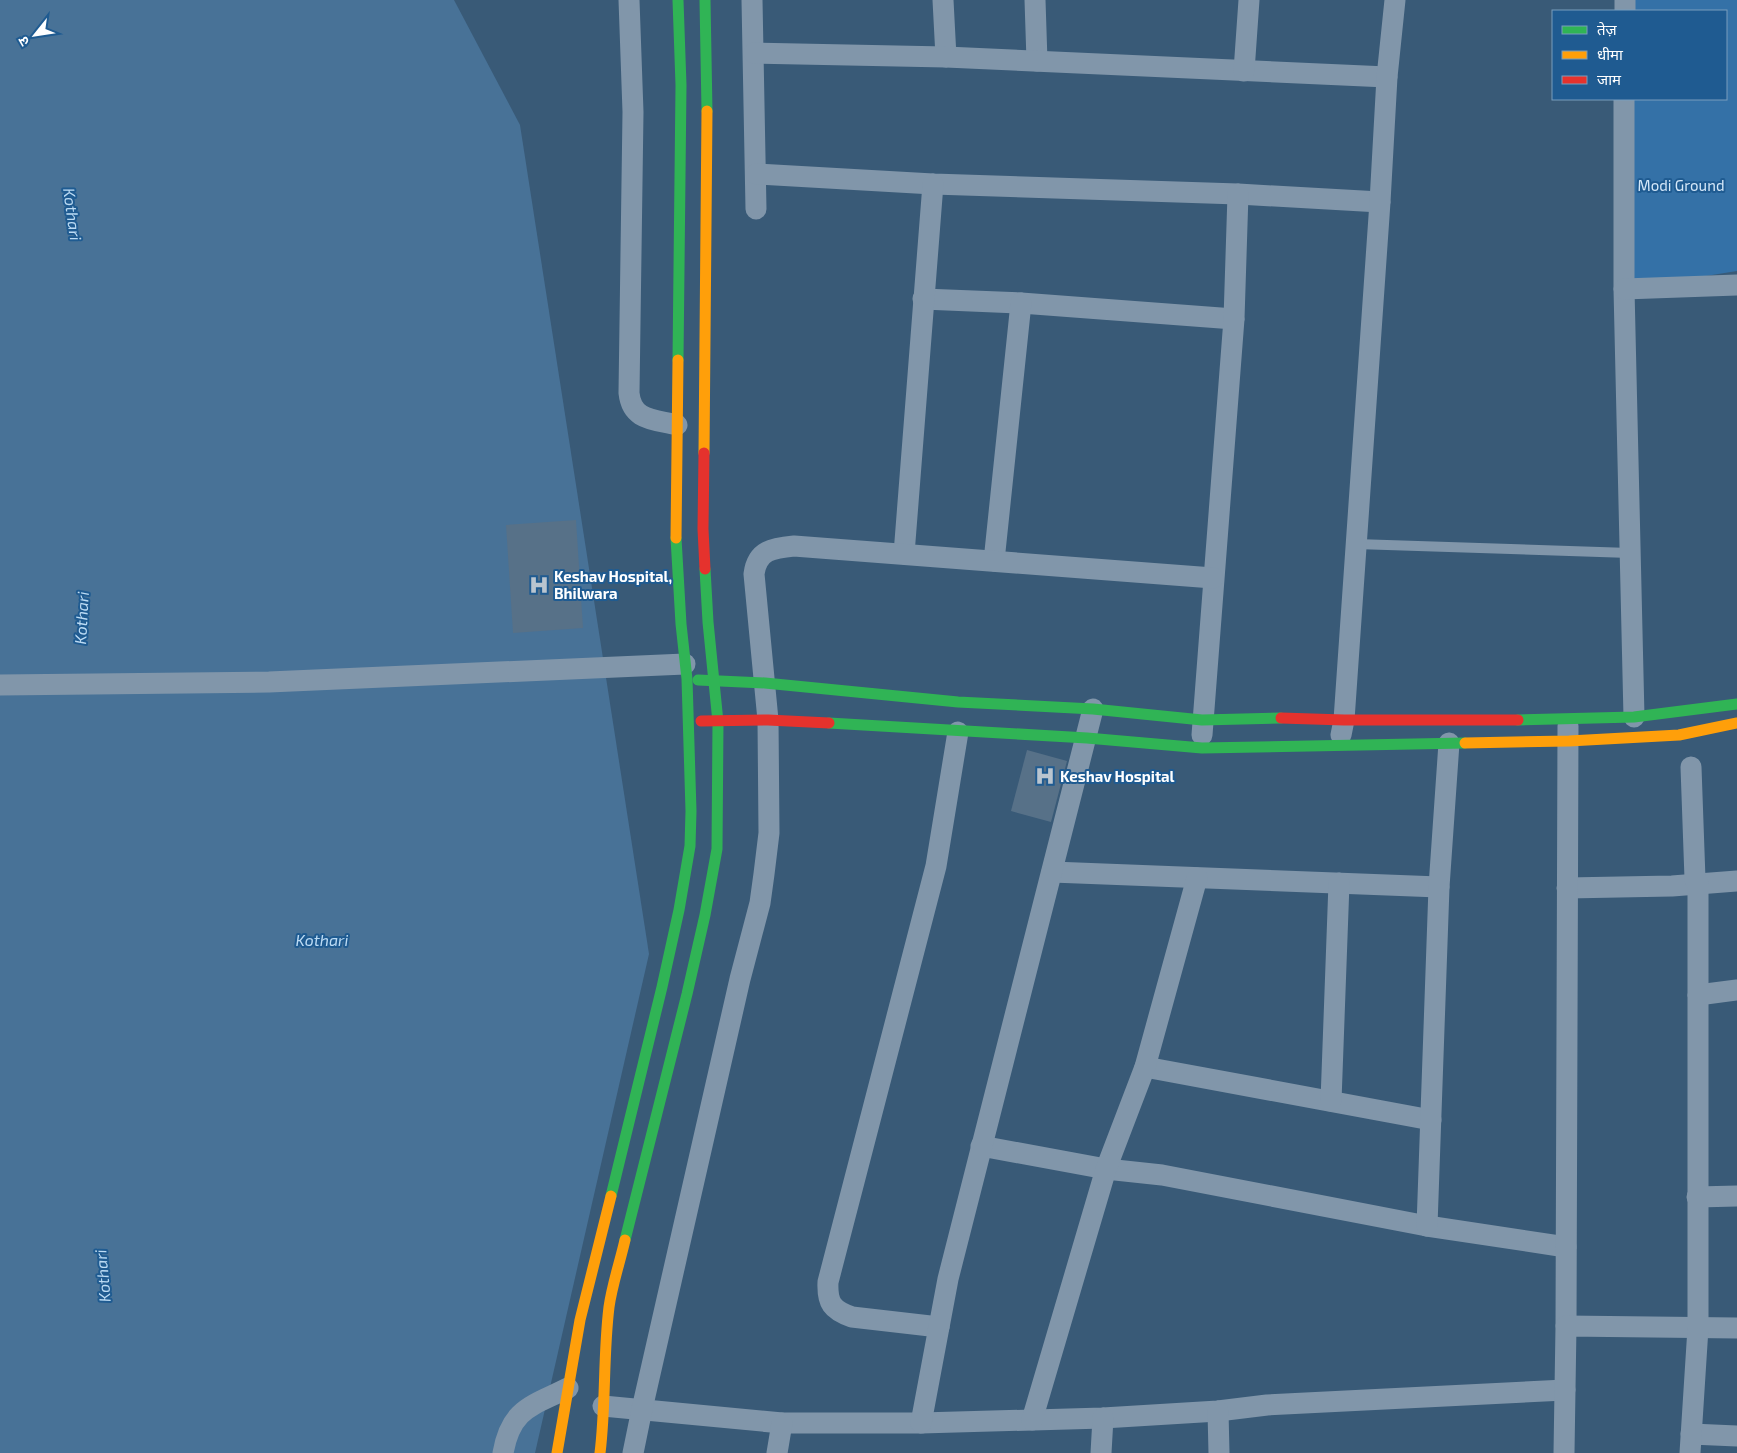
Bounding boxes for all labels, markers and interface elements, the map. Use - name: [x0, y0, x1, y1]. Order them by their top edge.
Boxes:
- north arrow: [10, 10, 60, 60]
- legend: [1552, 10, 1727, 100]
- text: तेज़: [1597, 20, 1618, 38]
- text: उ: [13, 33, 33, 50]
- text: धीमा: [1597, 45, 1624, 63]
- text: जाम: [1597, 70, 1622, 88]
- park label: Modi Ground: [1638, 176, 1724, 194]
- water label: Kothari: [60, 186, 86, 242]
- place label: Keshav Hospital, Bhilwara: [554, 567, 672, 602]
- hospital icon: Keshav Hospital, Bhilwara: [528, 574, 550, 596]
- water label: Kothari: [70, 591, 92, 645]
- hospital icon: Keshav Hospital: [1034, 765, 1056, 787]
- place label: Keshav Hospital: [1060, 767, 1175, 785]
- water label: Kothari: [296, 930, 348, 949]
- water label: Kothari: [90, 1249, 114, 1303]

